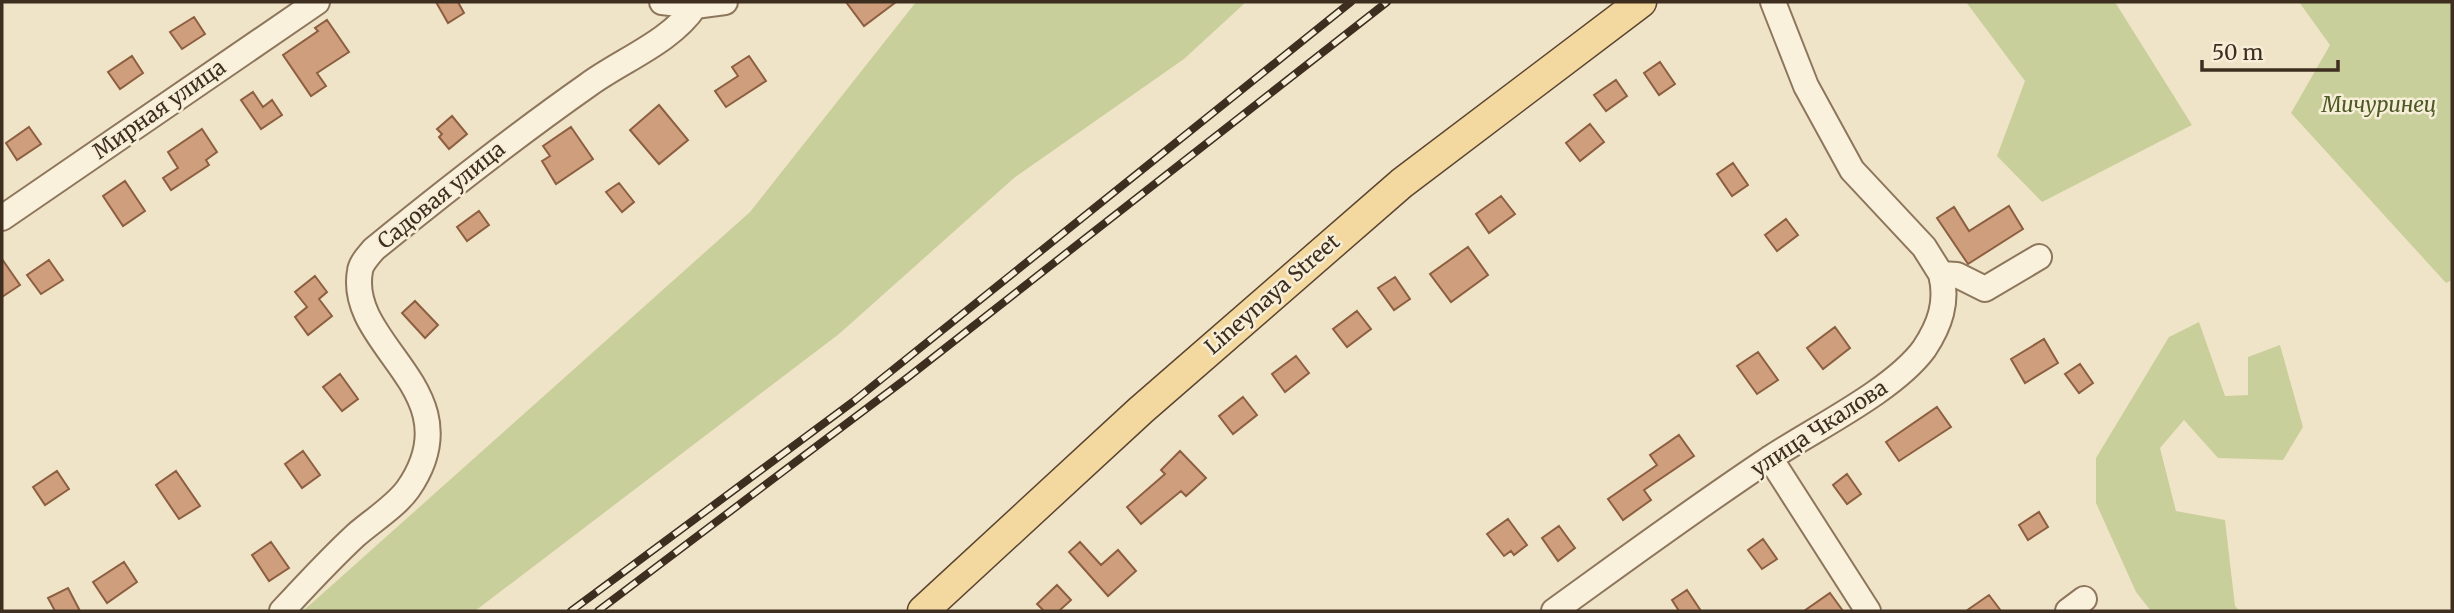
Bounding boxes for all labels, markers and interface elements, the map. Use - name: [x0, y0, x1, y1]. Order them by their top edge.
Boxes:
- scale bar: [2202, 28, 2338, 72]
- text: 50 m: [2212, 39, 2263, 66]
- street label: Мирная улица: [87, 53, 231, 165]
- park label: Мичуринец: [2321, 91, 2436, 118]
- street label: Садовая улица: [372, 135, 510, 255]
- street label: Lineynaya Street: [1199, 228, 1345, 360]
- street label: улица Чкалова: [1746, 374, 1892, 482]

